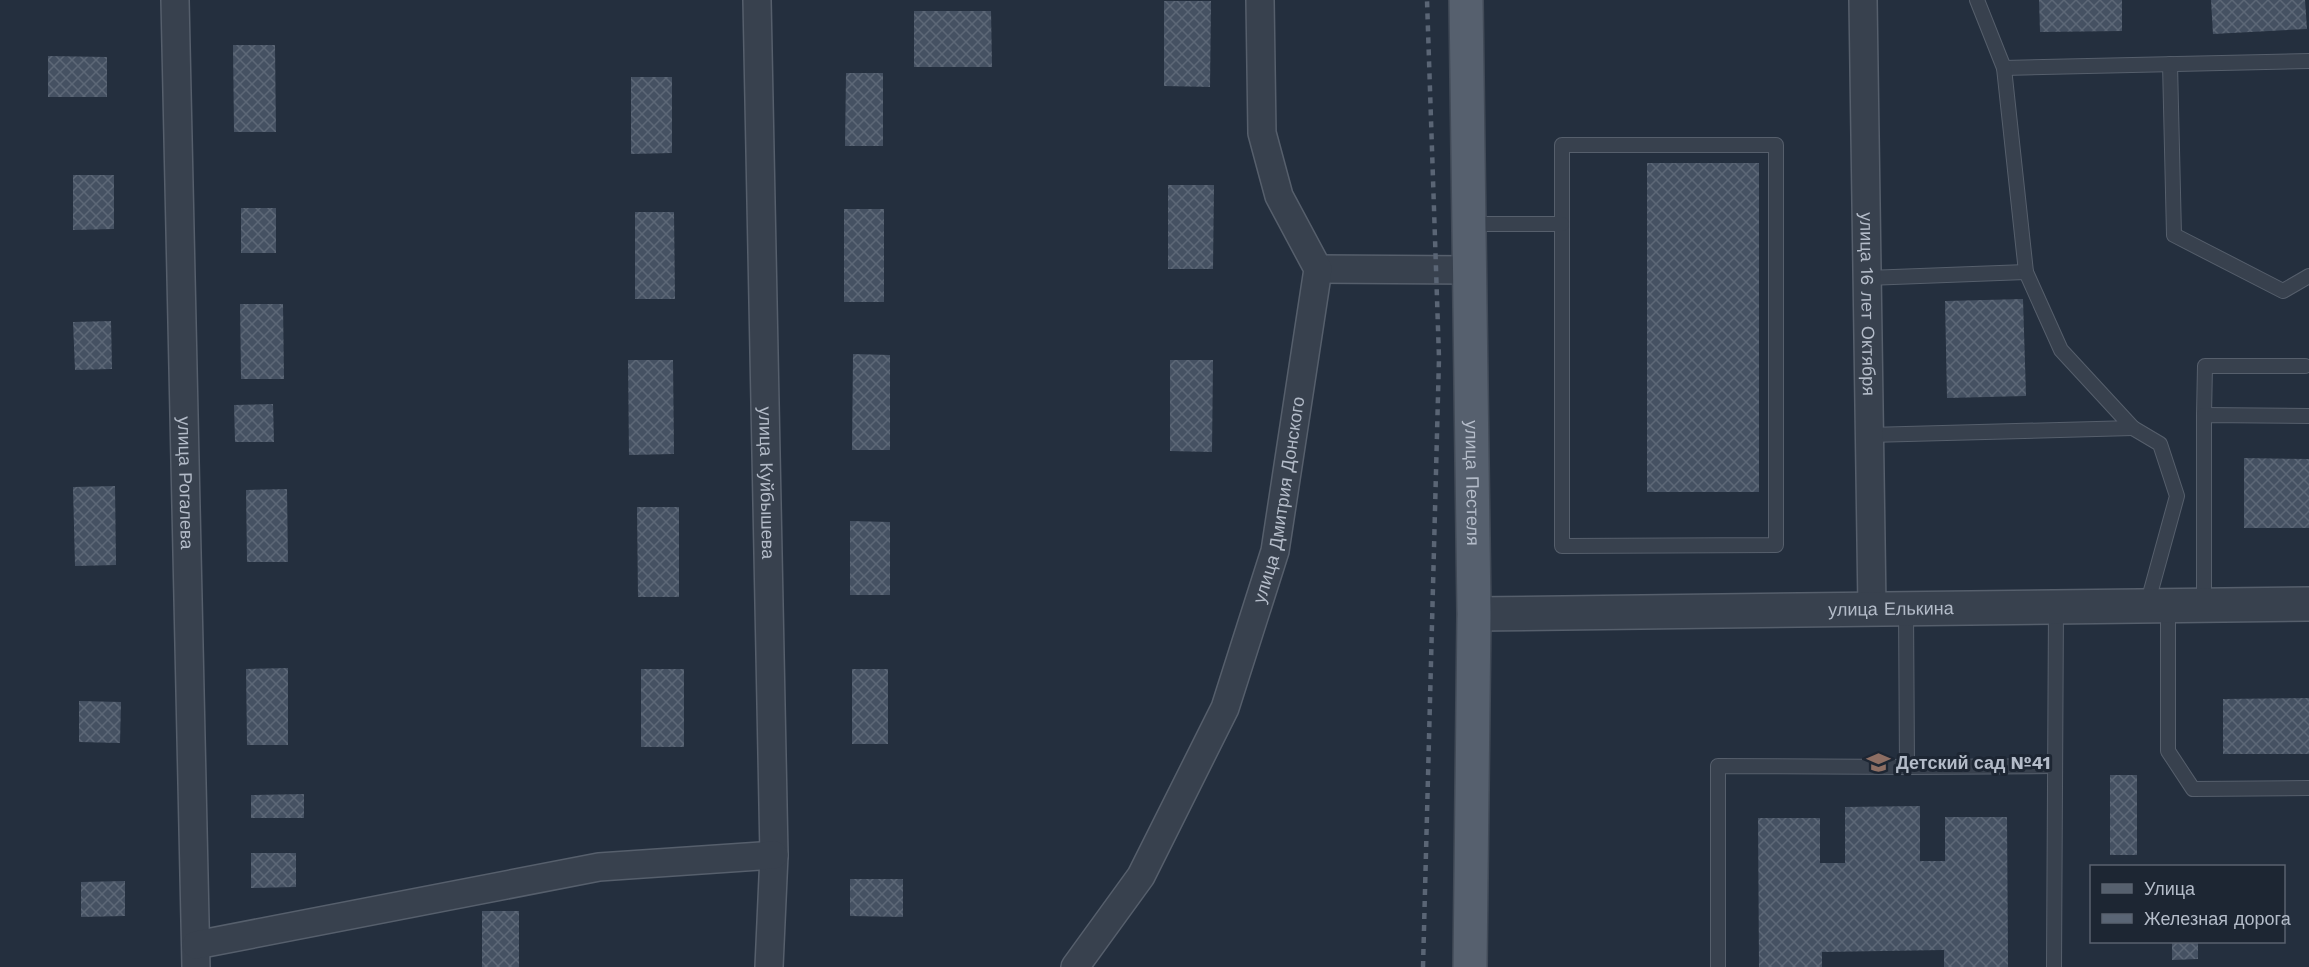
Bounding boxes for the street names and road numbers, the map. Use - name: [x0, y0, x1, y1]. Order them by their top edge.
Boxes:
- street label: улица 16 лет Октября: [1856, 212, 1880, 396]
- street label: улица Дмитрия Донского: [1248, 395, 1308, 606]
- street label: улица Куйбышева: [755, 407, 779, 560]
- street label: улица Рогалева: [174, 416, 198, 551]
- street label: улица Пестеля: [1461, 420, 1484, 546]
- street label: улица Елькина: [1828, 597, 1955, 620]

